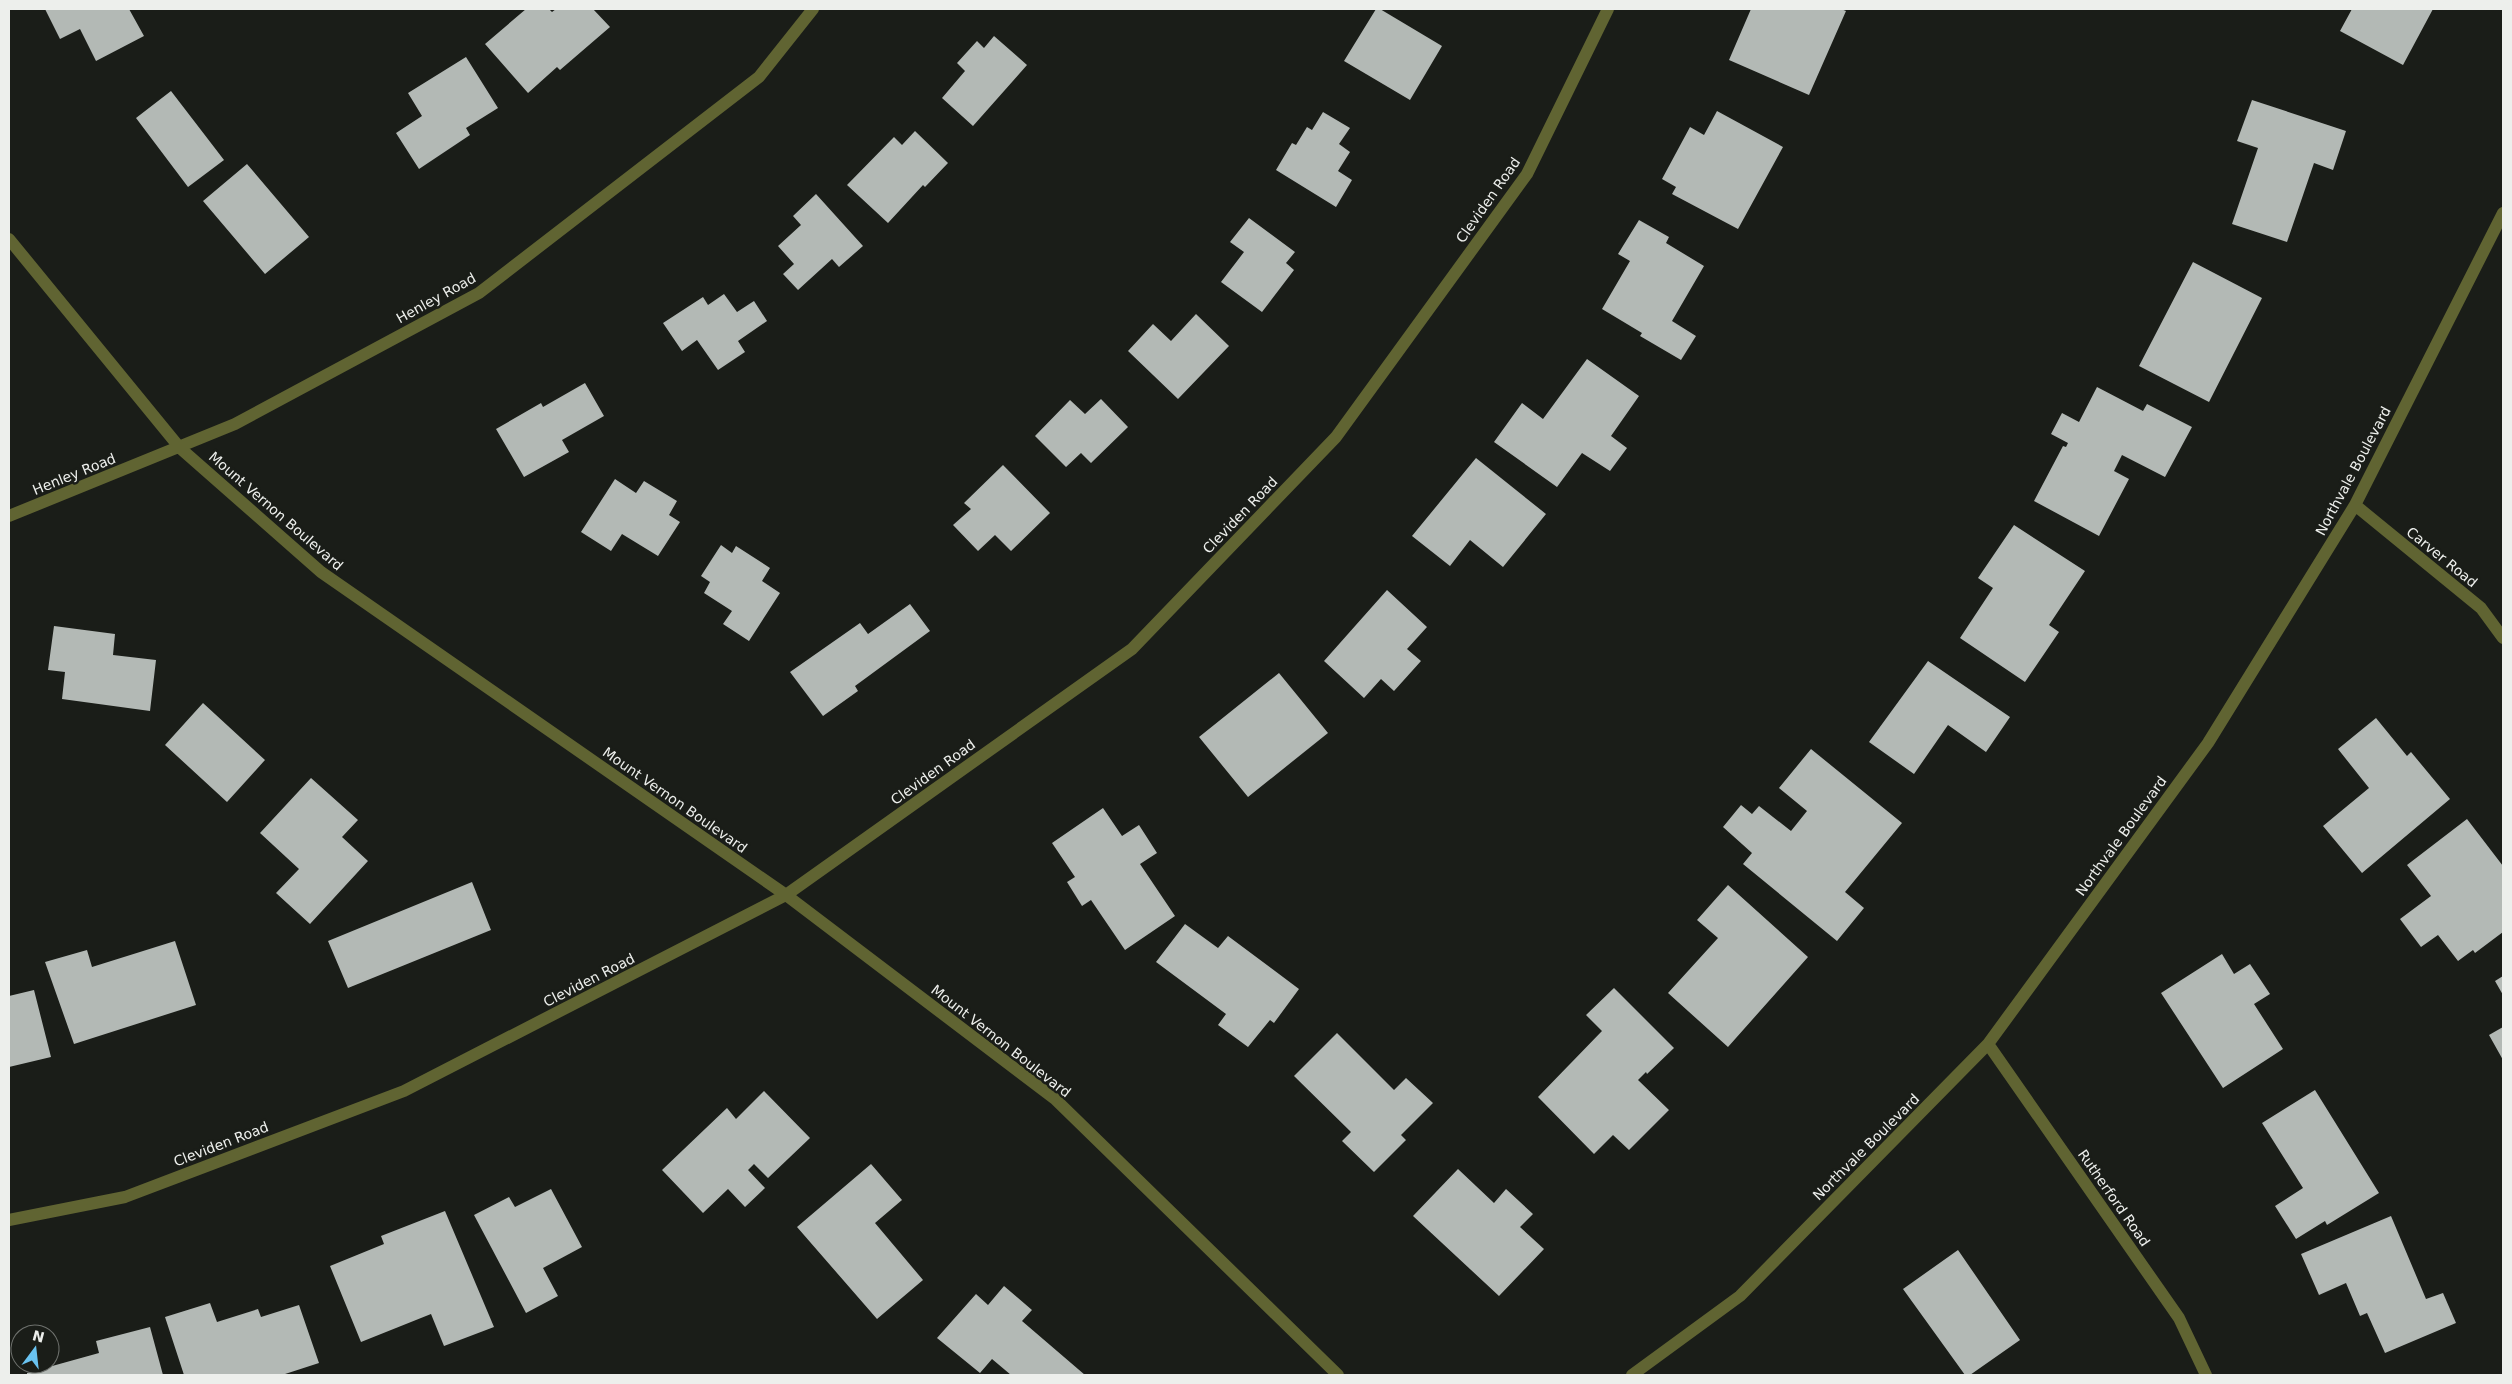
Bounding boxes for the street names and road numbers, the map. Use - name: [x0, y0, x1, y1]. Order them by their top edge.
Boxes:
- street label: Cleviden Road: [1453, 154, 1523, 246]
- street label: Henley Road: [393, 270, 479, 326]
- street label: Northvale Boulevard: [2312, 404, 2394, 538]
- street label: Mount Vernon Boulevard: [206, 448, 346, 574]
- street label: Henley Road: [30, 450, 118, 498]
- street label: Cleviden Road: [1199, 473, 1281, 557]
- street label: Carver Road: [2403, 524, 2481, 590]
- street label: Cleviden Road: [888, 736, 978, 808]
- street label: Mount Vernon Boulevard: [600, 744, 750, 856]
- street label: Northvale Boulevard: [2072, 773, 2170, 899]
- street label: Cleviden Road: [541, 950, 637, 1010]
- street label: Mount Vernon Boulevard: [928, 982, 1074, 1100]
- street label: Northvale Boulevard: [1810, 1091, 1922, 1203]
- street label: Cleviden Road: [171, 1119, 271, 1169]
- street label: Rutherford Road: [2075, 1147, 2153, 1249]

